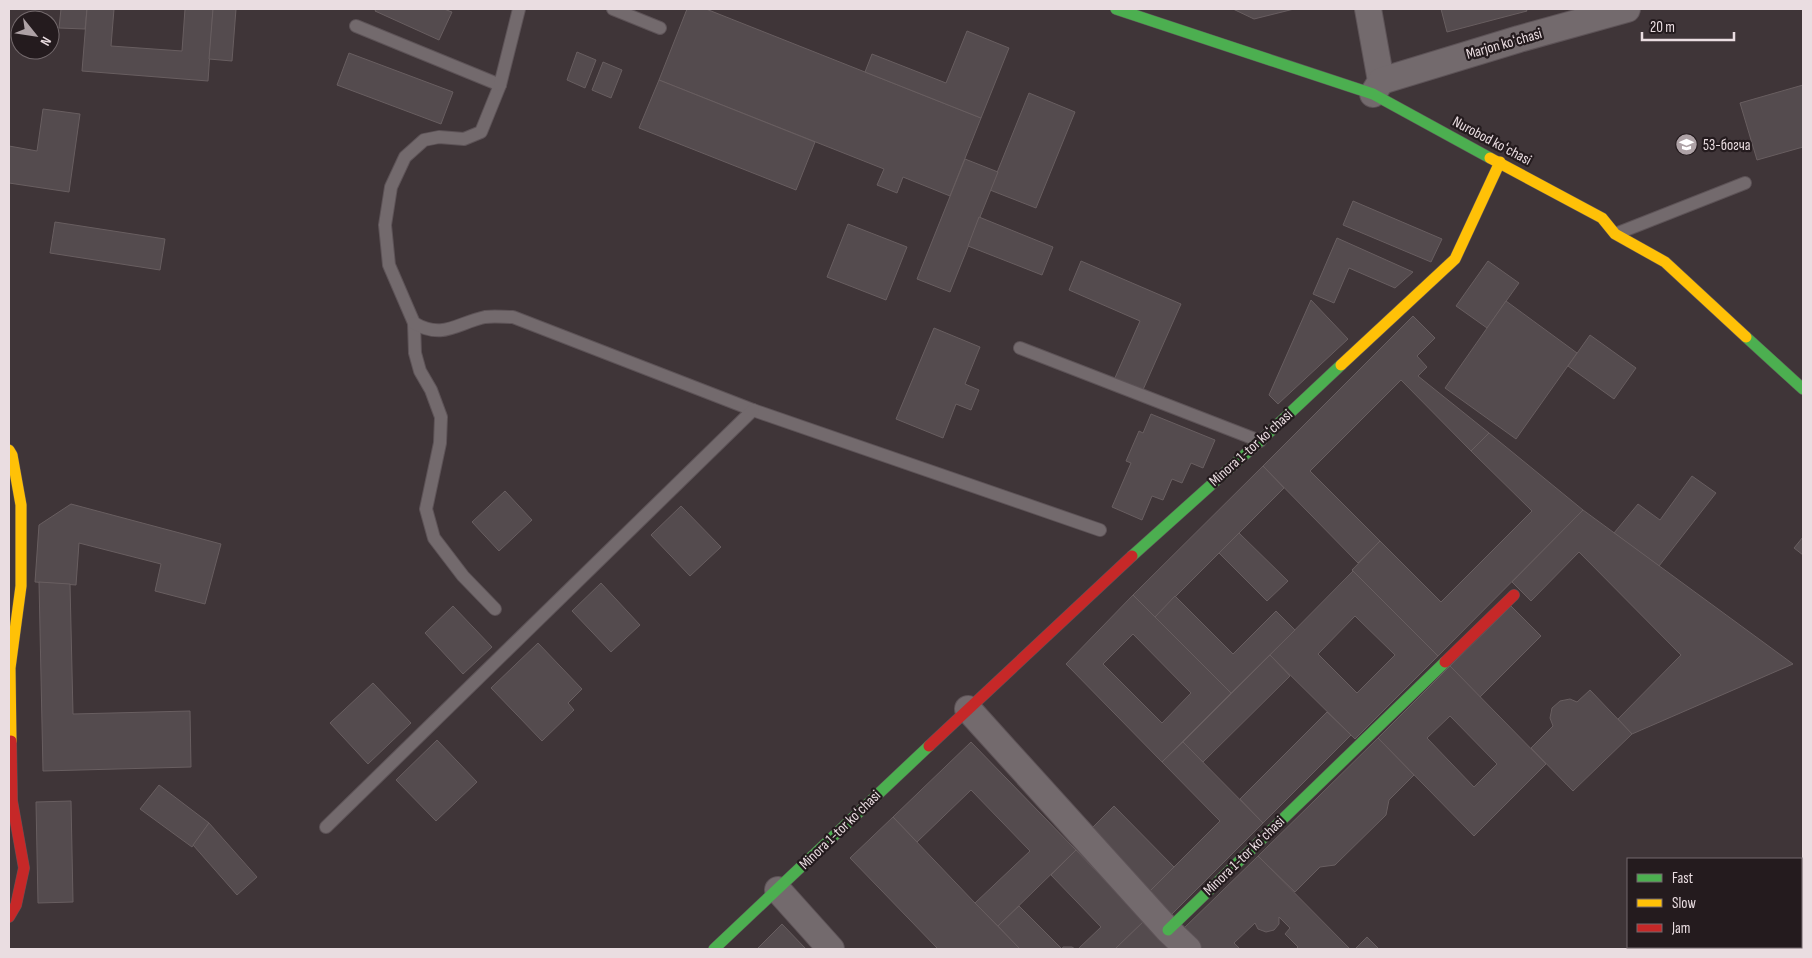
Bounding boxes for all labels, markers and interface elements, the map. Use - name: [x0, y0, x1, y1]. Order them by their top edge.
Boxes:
- north arrow: [10, 10, 60, 60]
- scale bar: [1642, 10, 1734, 42]
- text: 20 m: [1650, 18, 1675, 37]
- street label: Marjon koʻchasi: [1464, 24, 1544, 64]
- text: N: [37, 34, 55, 49]
- street label: Nurobod koʻchasi: [1449, 112, 1535, 170]
- school or university icon: 53-богча: [1675, 133, 1699, 157]
- place label: 53-богча: [1703, 136, 1751, 155]
- street label: Minora 1-tor koʻchasi: [1205, 405, 1297, 491]
- street label: Minora 1-tor koʻchasi: [795, 786, 885, 874]
- street label: Minora 1-tor koʻchasi: [1199, 812, 1289, 900]
- legend: [1627, 858, 1802, 948]
- text: Fast: [1672, 869, 1694, 888]
- text: Slow: [1672, 894, 1696, 913]
- text: Jam: [1671, 919, 1690, 938]

